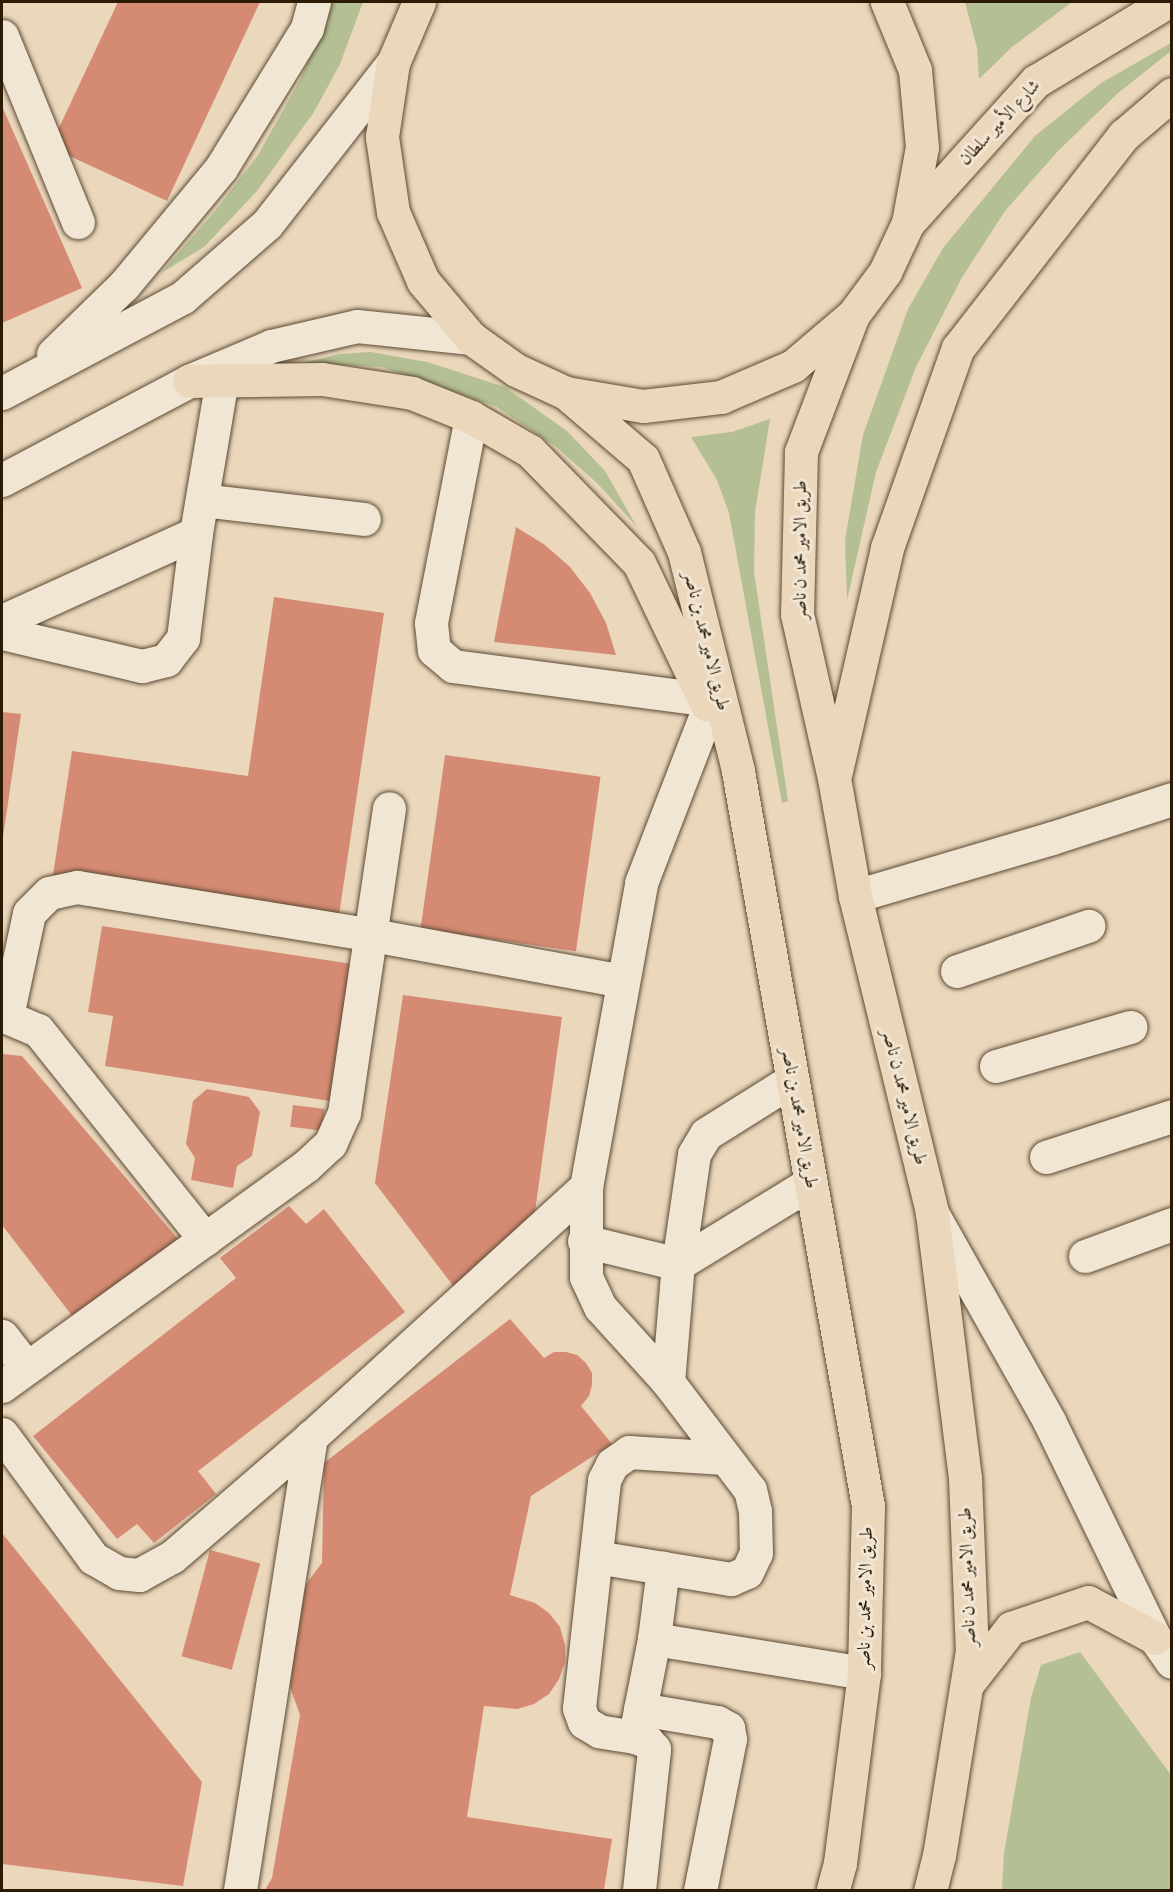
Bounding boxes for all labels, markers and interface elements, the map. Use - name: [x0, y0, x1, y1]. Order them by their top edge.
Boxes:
- street label: شارع الأمير سلطان: [955, 76, 1045, 170]
- street label: طريق الامير محمد ن ناصر: [790, 480, 812, 620]
- street label: طريق الامير محمد بن ناصر: [678, 569, 734, 713]
- street label: طريق الامير محمد ن ناصر: [877, 1027, 931, 1167]
- street label: طريق الامير محمد بن ناصر: [776, 1046, 822, 1190]
- street label: طريق الامير محمد ن ناصر: [955, 1507, 981, 1647]
- street label: طريق الامير محمد بن ناصر: [854, 1526, 878, 1670]

